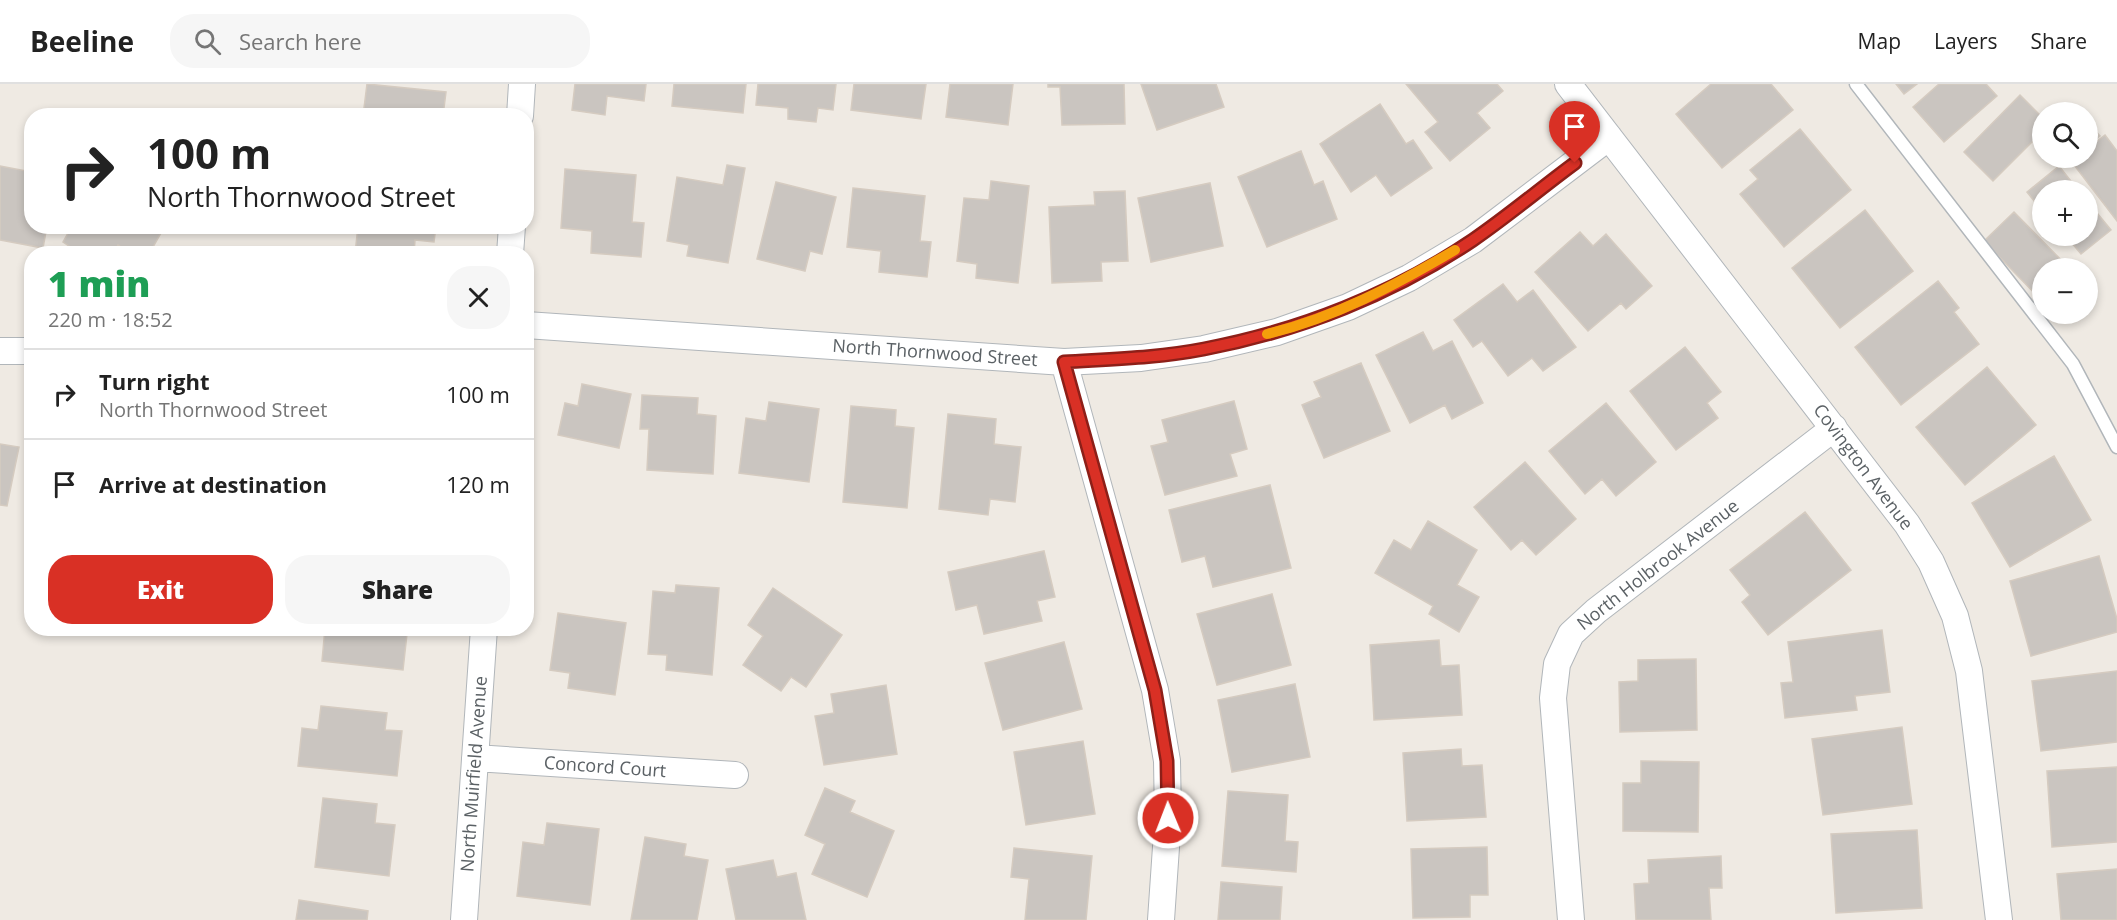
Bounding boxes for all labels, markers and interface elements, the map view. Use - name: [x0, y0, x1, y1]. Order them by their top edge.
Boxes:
- search box: [170, 14, 590, 68]
- text: Beeline: [30, 22, 134, 60]
- icon: search: [191, 25, 224, 58]
- text: Search here: [239, 26, 362, 56]
- text: Map: [1858, 27, 1901, 55]
- text: Layers: [1934, 27, 1998, 55]
- text: Share: [2031, 27, 2087, 55]
- pin: [1549, 101, 1600, 163]
- map controls: [2032, 102, 2098, 324]
- button: search: [2032, 102, 2098, 168]
- icon: arrive: [1558, 110, 1591, 143]
- text: 100 m: [147, 124, 271, 181]
- icon: right: [48, 132, 126, 210]
- text: North Thornwood Street: [147, 178, 455, 215]
- button: +: [2032, 180, 2098, 246]
- button: −: [2032, 258, 2098, 324]
- text: 1 min: [48, 259, 150, 308]
- button: close: [447, 266, 510, 329]
- text: 220 m · 18:52: [48, 306, 173, 333]
- street label: North Thornwood Street: [832, 333, 1038, 371]
- text: Turn right: [99, 366, 210, 396]
- icon: right: [48, 378, 81, 411]
- text: 100 m: [446, 379, 510, 409]
- text: North Thornwood Street: [99, 396, 327, 423]
- street label: Covington Avenue: [1808, 398, 1919, 534]
- icon: arrive: [48, 468, 81, 501]
- text: Arrive at destination: [99, 469, 327, 499]
- text: 120 m: [446, 469, 510, 499]
- street label: North Holbrook Avenue: [1571, 493, 1743, 635]
- button: Exit: [48, 555, 273, 624]
- button: Share: [285, 555, 510, 624]
- street label: North Muirfield Avenue: [454, 675, 492, 873]
- street label: Concord Court: [543, 750, 667, 782]
- position arrow: [1136, 786, 1200, 850]

